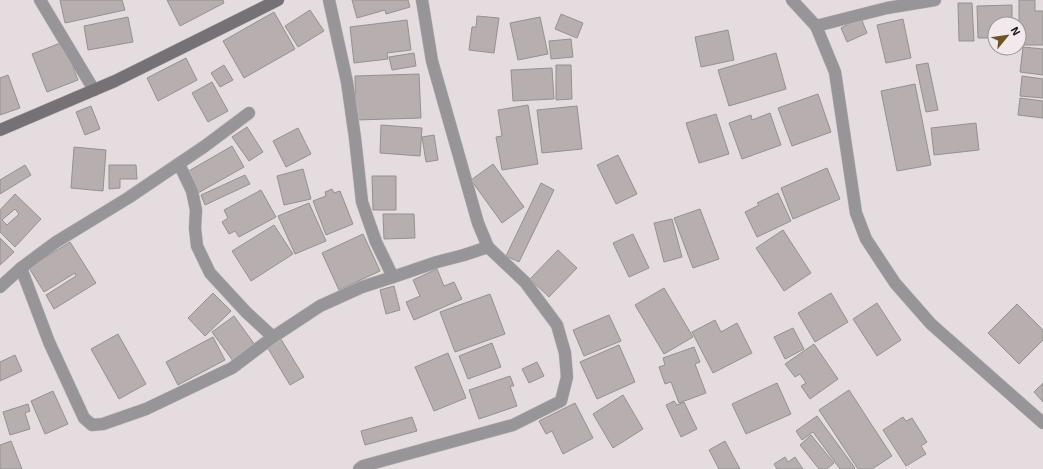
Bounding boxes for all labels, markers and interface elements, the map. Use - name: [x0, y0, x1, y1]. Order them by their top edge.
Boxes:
- north arrow: [987, 16, 1027, 56]
- text: N: [1009, 24, 1024, 38]

